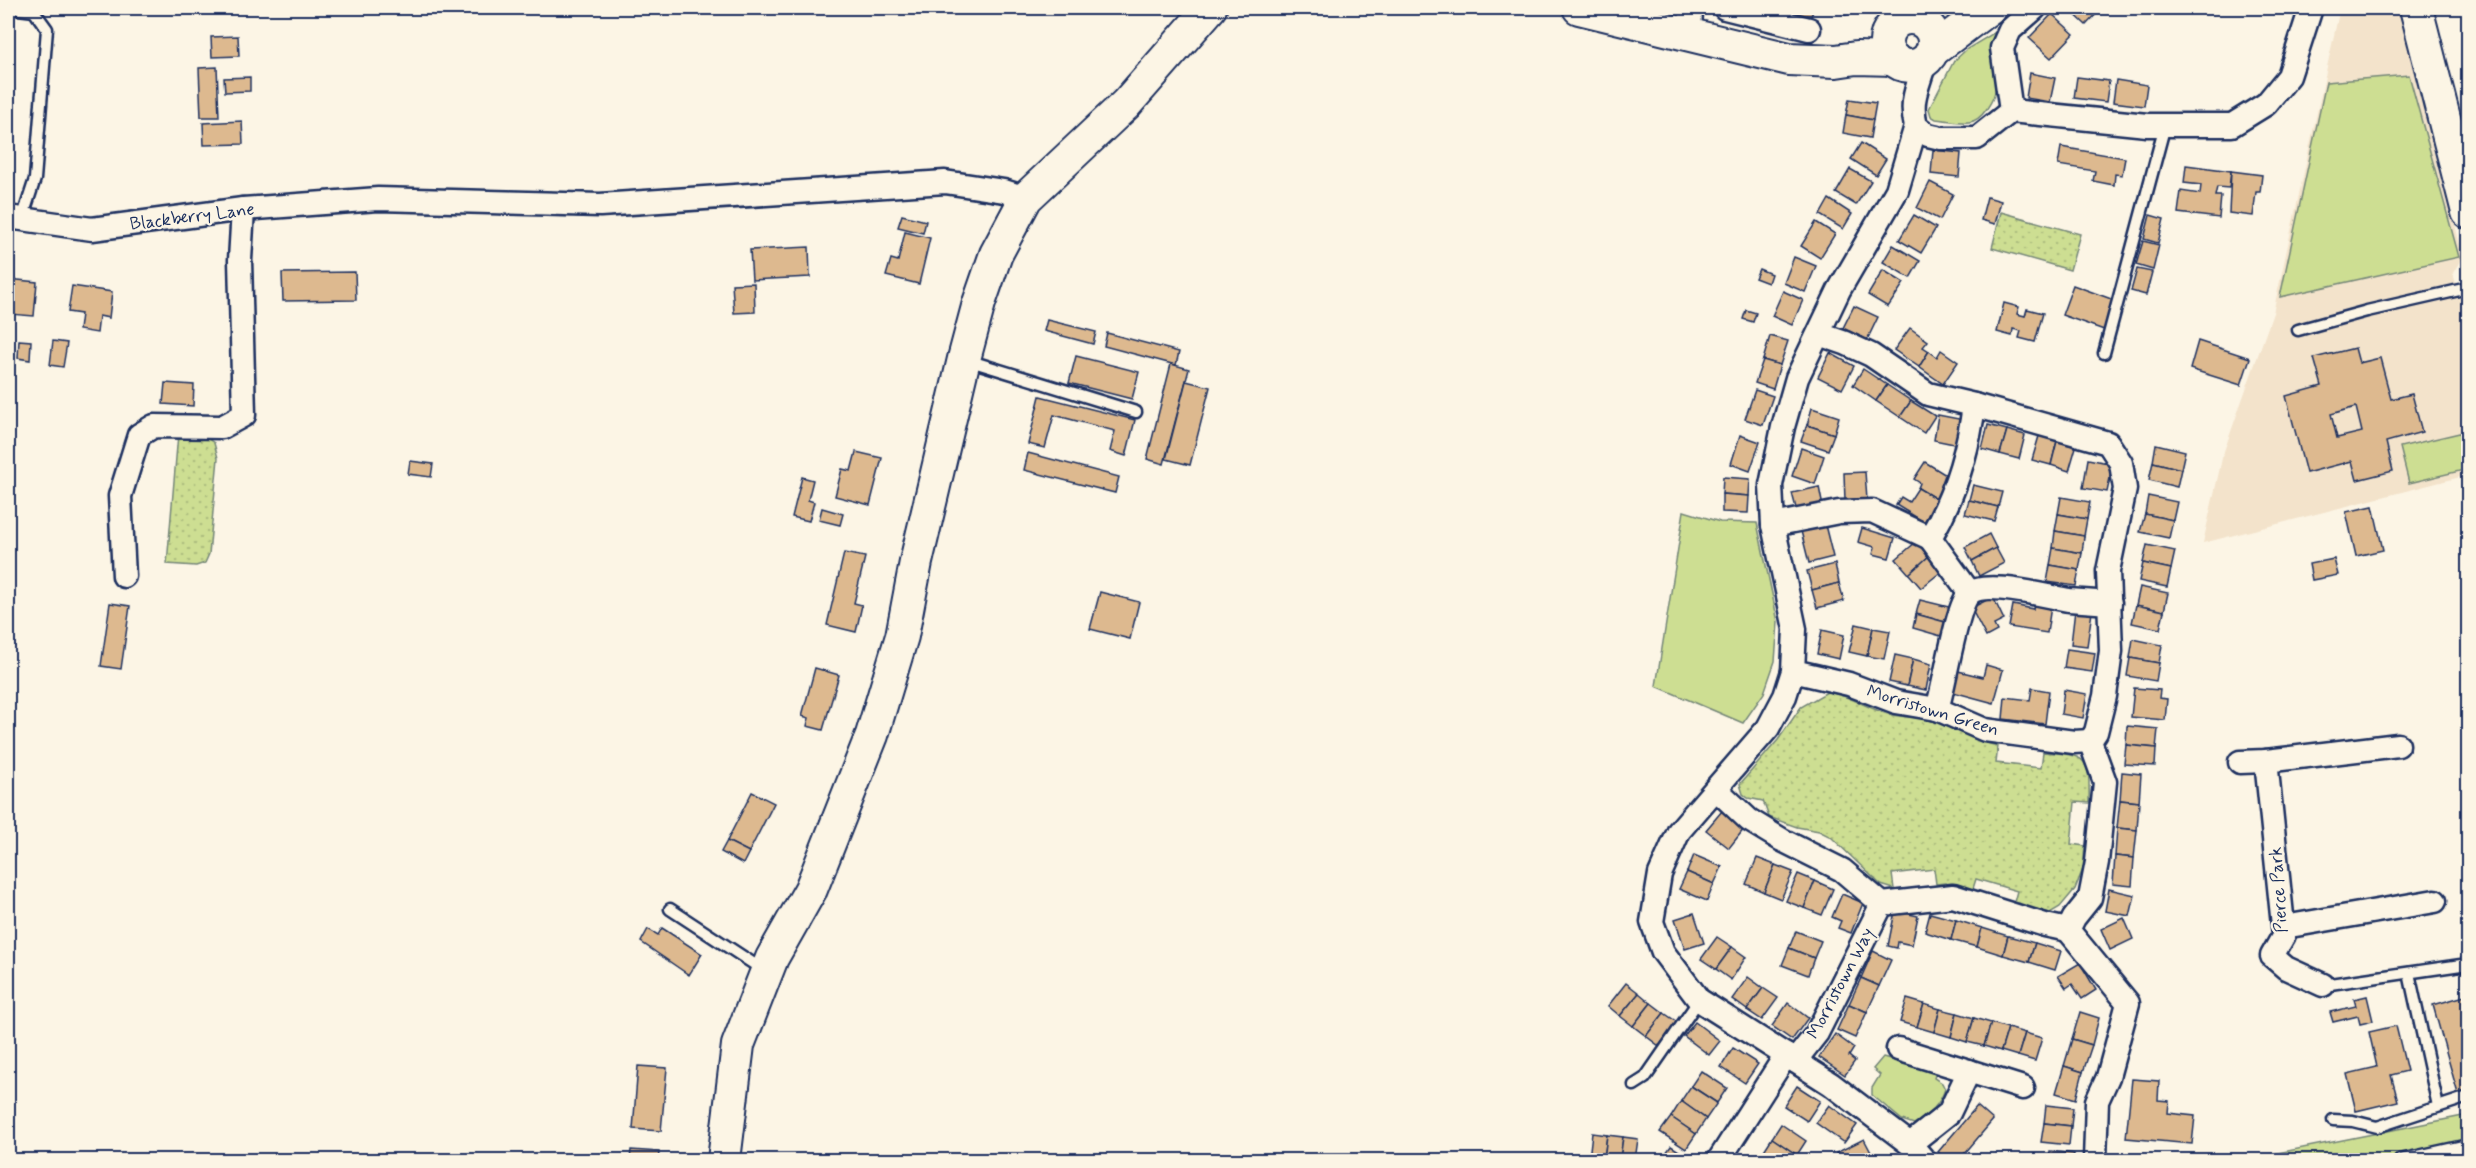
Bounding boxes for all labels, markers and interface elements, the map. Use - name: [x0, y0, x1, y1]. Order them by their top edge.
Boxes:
- street label: Blackberry Lane: [128, 197, 256, 237]
- street label: Morristown Green: [1864, 679, 2002, 742]
- street label: Pierce Park: [2264, 846, 2294, 934]
- street label: Morristown Way: [1801, 924, 1880, 1043]

